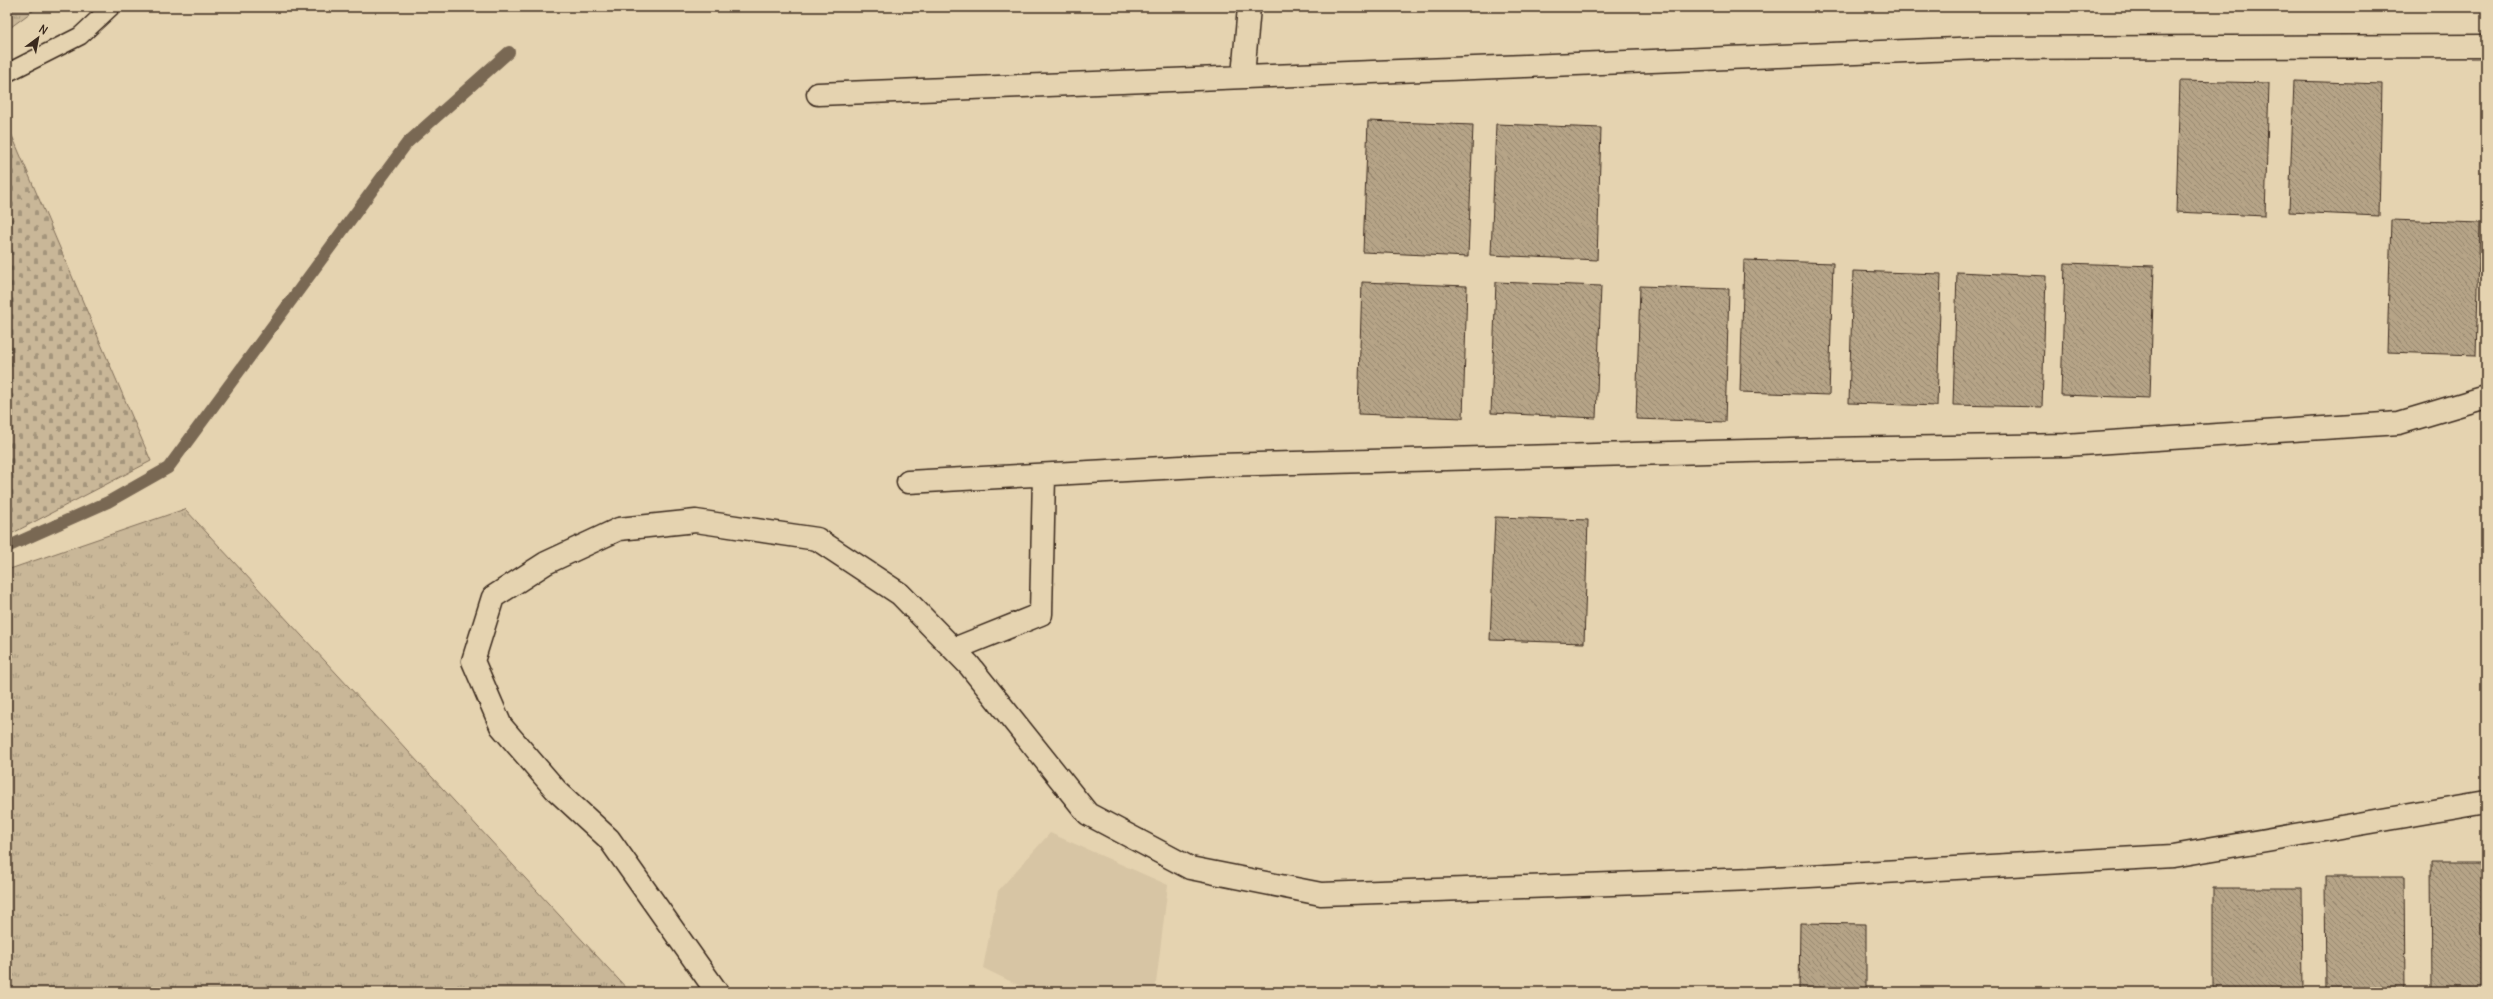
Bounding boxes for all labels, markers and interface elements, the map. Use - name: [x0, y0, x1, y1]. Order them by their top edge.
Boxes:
- north arrow: [18, 18, 58, 58]
- text: N: [36, 22, 50, 37]

